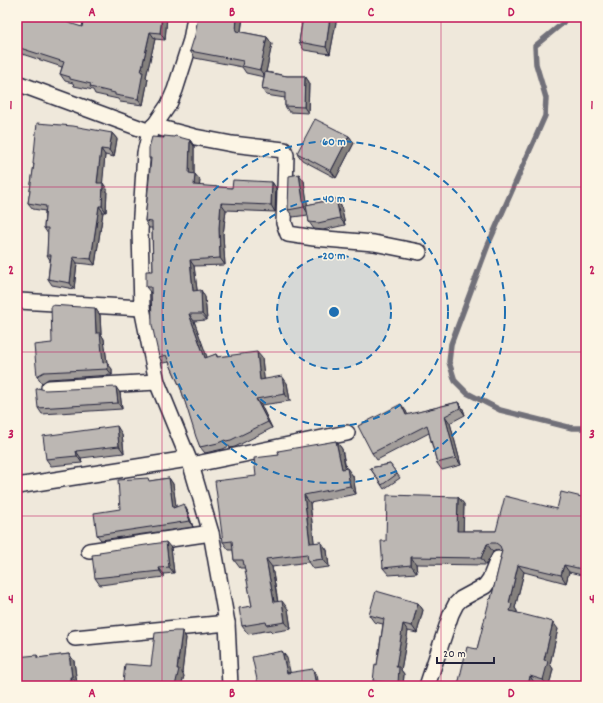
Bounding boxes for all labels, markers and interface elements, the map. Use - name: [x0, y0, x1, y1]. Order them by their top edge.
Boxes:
- text: A: [88, 4, 96, 23]
- text: B: [229, 4, 235, 23]
- text: C: [368, 4, 375, 23]
- text: D: [508, 4, 515, 23]
- text: 1: [10, 97, 13, 116]
- text: 1: [591, 97, 594, 116]
- text: 60 m: [322, 134, 346, 151]
- text: 40 m: [323, 191, 345, 208]
- text: 20 m: [323, 248, 345, 265]
- text: 2: [8, 262, 14, 281]
- text: 2: [589, 262, 595, 281]
- centre of rings: [327, 305, 341, 319]
- text: 3: [8, 426, 14, 445]
- text: 3: [589, 426, 595, 445]
- text: 4: [8, 591, 14, 610]
- text: 4: [589, 591, 595, 610]
- scale bar: [437, 639, 494, 665]
- text: 20 m: [443, 646, 466, 663]
- text: A: [88, 685, 96, 703]
- text: B: [229, 685, 235, 703]
- text: C: [368, 685, 375, 703]
- text: D: [508, 685, 515, 703]

